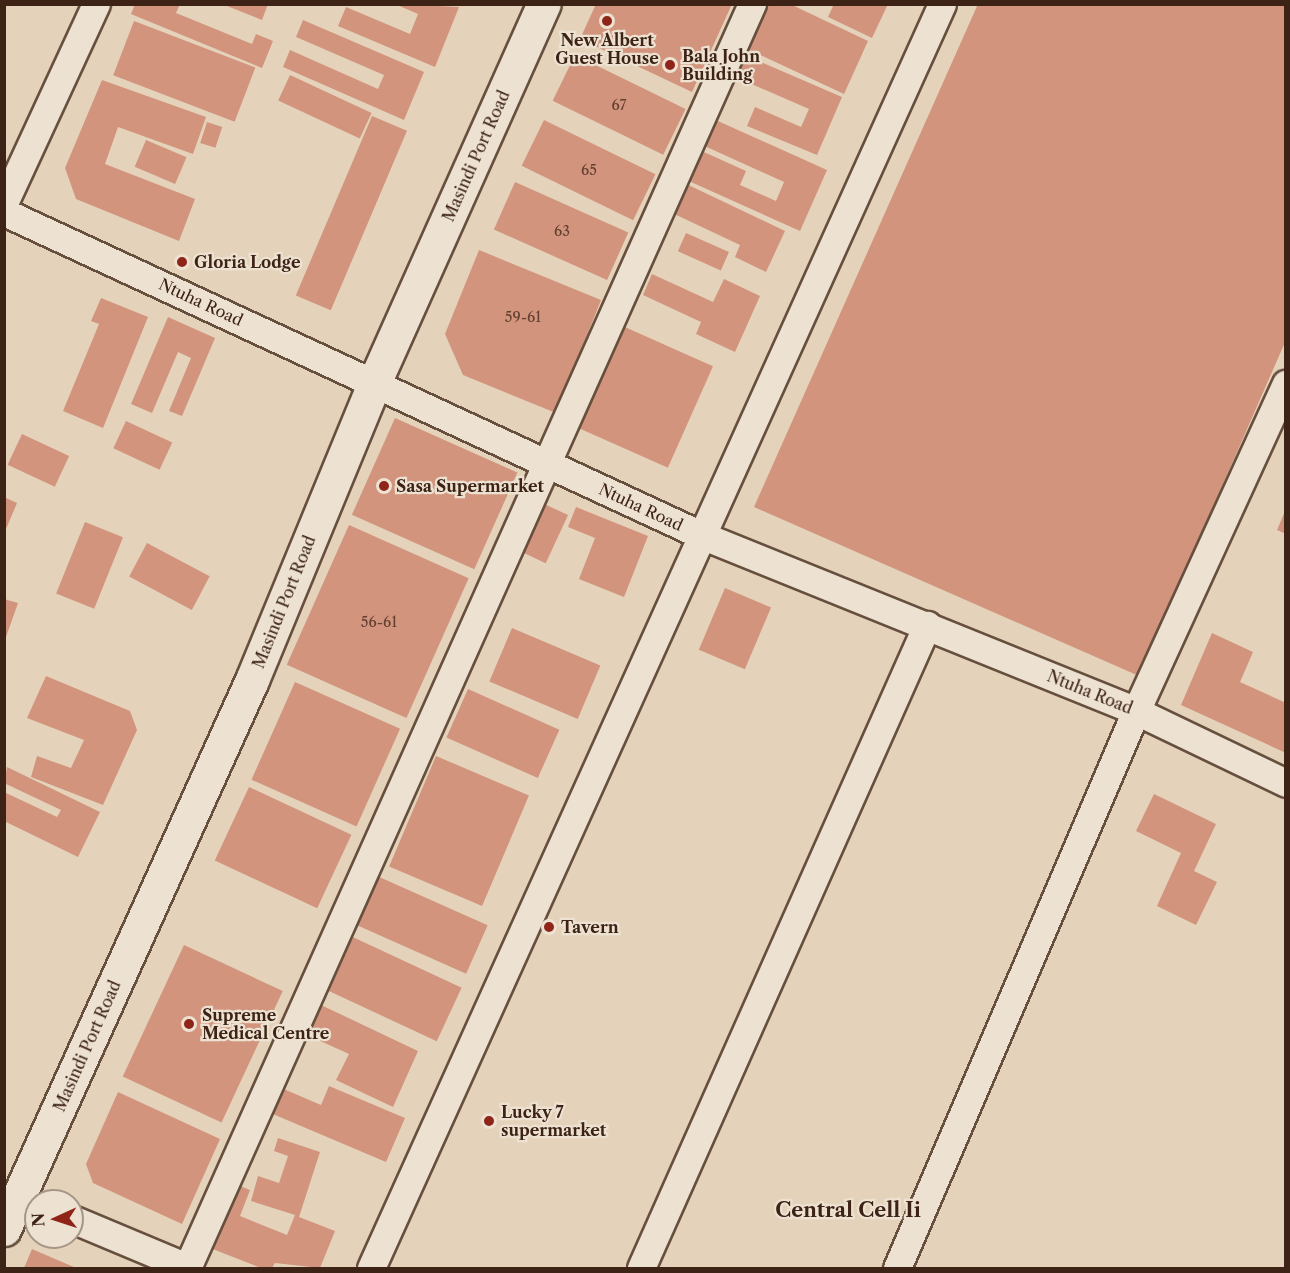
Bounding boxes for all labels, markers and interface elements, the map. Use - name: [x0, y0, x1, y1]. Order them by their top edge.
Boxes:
- marker: New Albert Guest House: [600, 14, 614, 28]
- place label: New Albert Guest House: [555, 30, 659, 68]
- place label: Bala John Building: [682, 46, 760, 84]
- marker: Bala John Building: [663, 58, 677, 72]
- street label: Masindi Port Road: [438, 88, 514, 224]
- house number: 67: [612, 97, 626, 113]
- house number: 65: [581, 162, 597, 178]
- house number: 63: [554, 223, 570, 239]
- place label: Gloria Lodge: [194, 252, 301, 272]
- marker: Gloria Lodge: [175, 255, 189, 269]
- street label: Ntuha Road: [156, 274, 246, 330]
- house number: 59-61: [505, 309, 541, 325]
- place label: Sasa Supermarket: [396, 476, 544, 496]
- marker: Sasa Supermarket: [377, 479, 391, 493]
- street label: Ntuha Road: [596, 479, 686, 535]
- street label: Masindi Port Road: [249, 533, 319, 671]
- house number: 56-61: [361, 614, 397, 630]
- street label: Ntuha Road: [1044, 666, 1136, 718]
- place label: Tavern: [561, 917, 619, 937]
- marker: Tavern: [542, 920, 556, 934]
- street label: Masindi Port Road: [49, 978, 125, 1114]
- place label: Supreme Medical Centre: [202, 1005, 329, 1043]
- marker: Supreme Medical Centre: [180, 1015, 198, 1033]
- place label: Lucky 7 supermarket: [501, 1102, 606, 1140]
- marker: Lucky 7 supermarket: [482, 1114, 496, 1128]
- north arrow: [24, 1189, 84, 1249]
- district label: Central Cell Ii: [775, 1198, 921, 1222]
- text: N: [28, 1212, 48, 1227]

